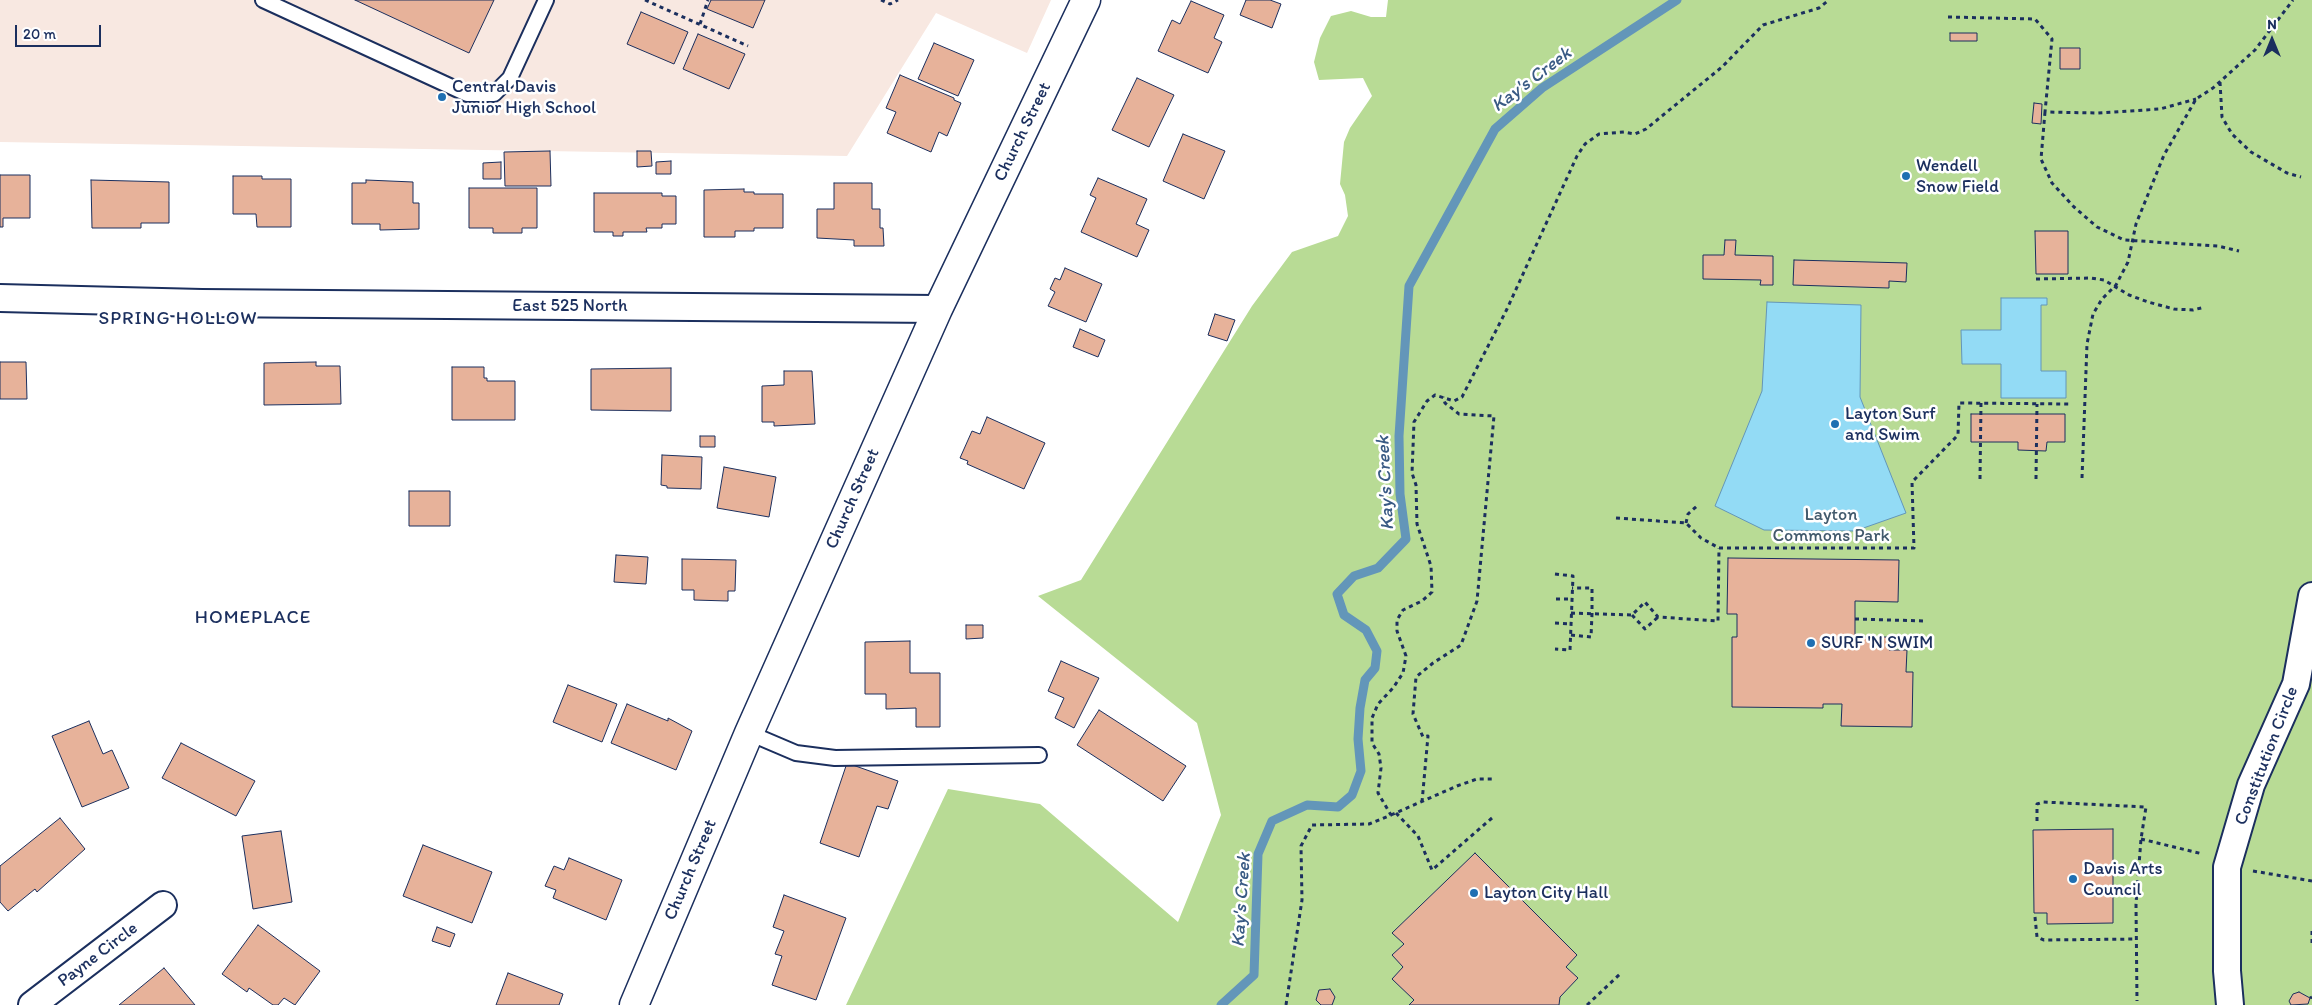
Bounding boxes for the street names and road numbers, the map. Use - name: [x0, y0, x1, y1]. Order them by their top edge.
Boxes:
- street label: Church Street: [990, 79, 1056, 185]
- street label: East 525 North: [512, 295, 628, 317]
- street label: Church Street: [821, 445, 885, 553]
- street label: Constitution Circle: [2231, 684, 2303, 828]
- street label: Church Street: [660, 816, 722, 924]
- street label: Payne Circle: [54, 918, 142, 992]

